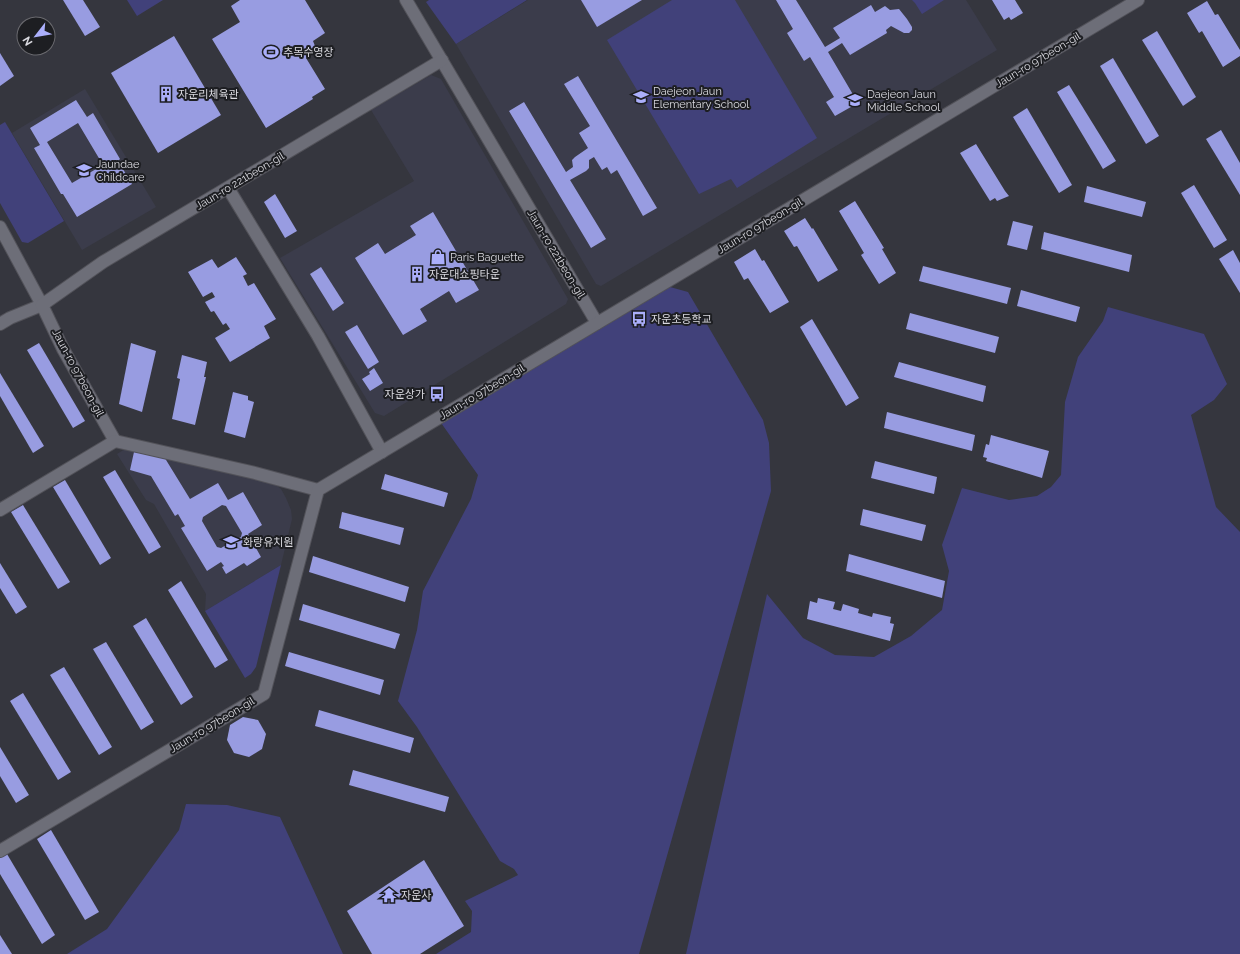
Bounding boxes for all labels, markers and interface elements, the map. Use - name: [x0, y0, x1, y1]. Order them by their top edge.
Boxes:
- north arrow: [16, 16, 56, 56]
- street label: Jaun-ro 97beon-gil: [993, 29, 1083, 91]
- text: N: [20, 34, 36, 48]
- sports icon: 추목수영장: [262, 43, 280, 61]
- place label: 추목수영장: [283, 46, 334, 59]
- building icon: 자운리체육관: [157, 85, 175, 103]
- place label: Daejeon Jaun Elementary School: [653, 85, 749, 111]
- place label: 자운리체육관: [178, 88, 239, 101]
- school or university icon: Daejeon Jaun Elementary School: [632, 88, 650, 106]
- place label: Daejeon Jaun Middle School: [867, 88, 940, 114]
- school or university icon: Daejeon Jaun Middle School: [846, 91, 864, 109]
- street label: Jaun-ro 221beon-gil: [193, 149, 287, 213]
- place label: Jaundae Childcare: [96, 158, 145, 184]
- school or university icon: Jaundae Childcare: [75, 161, 93, 179]
- street label: Jaun-ro 97beon-gil: [715, 195, 805, 257]
- street label: Jaun-ro 221beon-gil: [524, 207, 588, 301]
- shop icon: Paris Baguette: [429, 248, 447, 266]
- place label: Paris Baguette: [450, 251, 524, 264]
- building icon: 자운대쇼핑타운: [408, 265, 426, 283]
- place label: 자운대쇼핑타운: [429, 268, 500, 281]
- bus stop icon: 자운초등학교: [630, 310, 648, 328]
- place label: 자운초등학교: [651, 313, 712, 326]
- street label: Jaun-ro 97beon-gil: [49, 327, 107, 419]
- street label: Jaun-ro 97beon-gil: [437, 361, 527, 423]
- bus stop icon: 자운상가: [428, 385, 446, 403]
- place label: 자운상가: [385, 388, 425, 401]
- school or university icon: 화랑유치원: [222, 533, 240, 551]
- place label: 화랑유치원: [243, 536, 294, 549]
- street label: Jaun-ro 97beon-gil: [167, 694, 257, 756]
- temple icon: 자운사: [380, 886, 398, 904]
- place label: 자운사: [401, 889, 431, 902]

